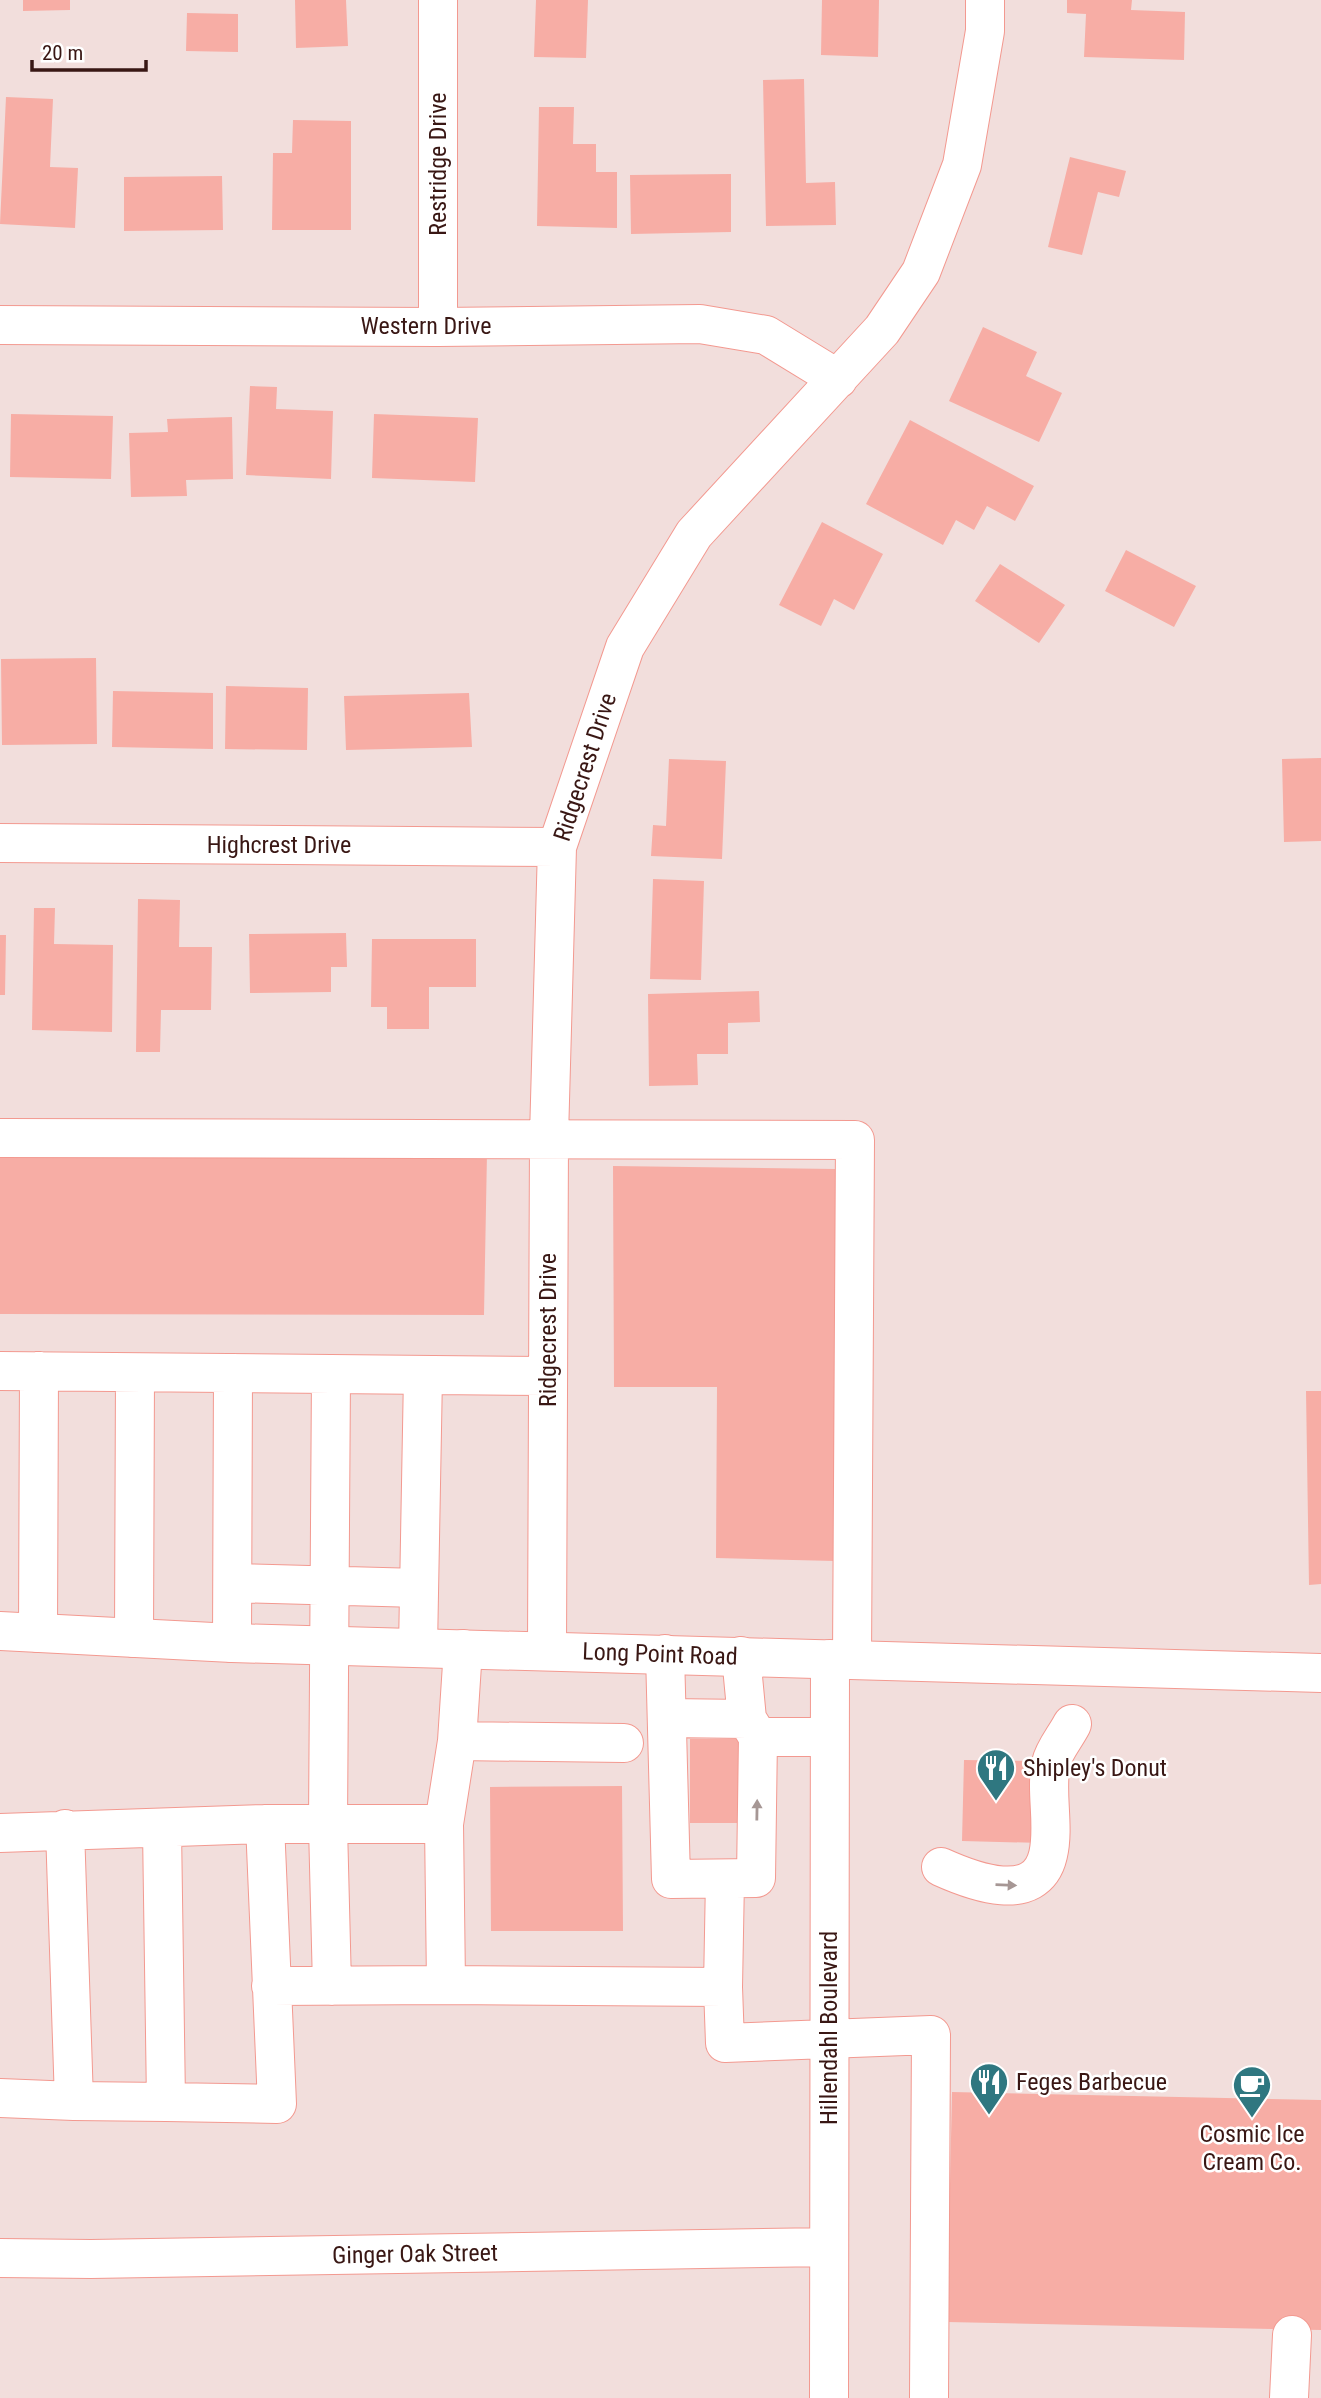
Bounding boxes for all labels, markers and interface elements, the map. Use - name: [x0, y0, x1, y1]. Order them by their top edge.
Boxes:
- scale bar: [32, 28, 145, 72]
- text: 20 m: [42, 41, 83, 65]
- street label: Restridge Drive: [424, 92, 452, 236]
- street label: Western Drive: [361, 312, 491, 340]
- street label: Ridgecrest Drive: [548, 689, 622, 845]
- street label: Highcrest Drive: [207, 831, 351, 859]
- street label: Ridgecrest Drive: [534, 1253, 562, 1407]
- street label: Long Point Road: [582, 1637, 738, 1671]
- restaurant icon: Shipley's Donut: [975, 1747, 1017, 1802]
- place label: Shipley's Donut: [1023, 1754, 1167, 1782]
- one-way arrow: [751, 1798, 763, 1820]
- one-way arrow: [995, 1879, 1017, 1890]
- street label: Hillendahl Boulevard: [815, 1931, 843, 2125]
- restaurant icon: Feges Barbecue: [968, 2061, 1010, 2116]
- cafe icon: Cosmic Ice Cream Co.: [1231, 2064, 1273, 2119]
- place label: Feges Barbecue: [1016, 2068, 1167, 2096]
- place label: Cosmic Ice Cream Co.: [1199, 2120, 1305, 2176]
- street label: Ginger Oak Street: [332, 2239, 498, 2269]

